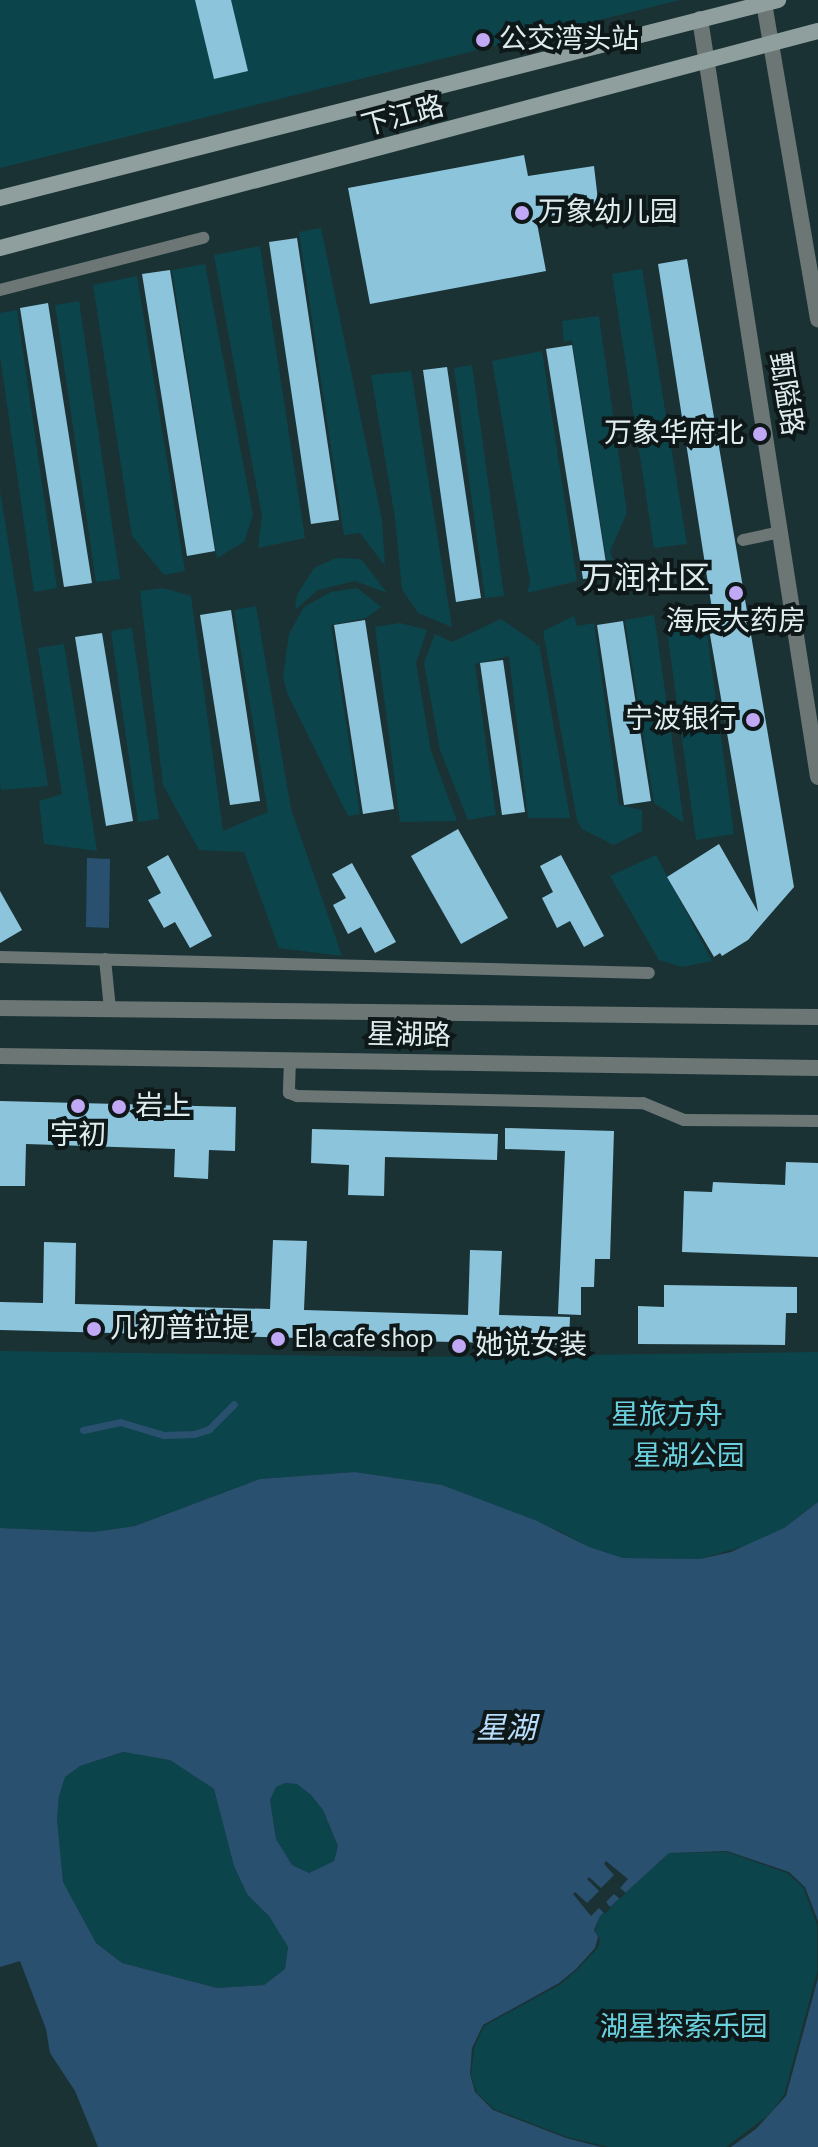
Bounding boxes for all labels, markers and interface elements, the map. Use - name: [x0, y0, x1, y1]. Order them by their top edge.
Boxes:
- place label: 公交湾头站: [499, 23, 639, 57]
- marker: 公交湾头站: [474, 31, 492, 49]
- street label: 下江路: [358, 90, 448, 144]
- place label: 万象幼儿园: [538, 196, 678, 230]
- marker: 万象幼儿园: [513, 204, 531, 222]
- street label: 甄隘路: [762, 350, 808, 438]
- place label: 万象华府北: [604, 417, 744, 451]
- marker: 万象华府北: [751, 425, 769, 443]
- district label: 万润社区: [582, 560, 710, 598]
- marker: 海辰大药房: [727, 584, 745, 602]
- place label: 海辰大药房: [666, 605, 806, 639]
- place label: 宁波银行: [625, 703, 737, 737]
- marker: 宁波银行: [744, 711, 762, 729]
- street label: 星湖路: [367, 1018, 451, 1054]
- place label: 岩上: [135, 1090, 191, 1124]
- marker: 宇初: [69, 1097, 87, 1115]
- marker: 岩上: [110, 1098, 128, 1116]
- place label: 宇初: [50, 1119, 106, 1153]
- place label: 几初普拉提: [110, 1312, 250, 1346]
- marker: 几初普拉提: [85, 1320, 103, 1338]
- place label: Ela cafe shop: [294, 1322, 434, 1356]
- place label: 她说女装: [475, 1329, 587, 1363]
- marker: Ela cafe shop: [269, 1330, 287, 1348]
- marker: 她说女装: [450, 1337, 468, 1355]
- park label: 星旅方舟: [611, 1399, 723, 1433]
- park label: 星湖公园: [633, 1440, 745, 1474]
- water label: 星湖: [476, 1711, 536, 1747]
- park label: 湖星探索乐园: [600, 2011, 768, 2045]

